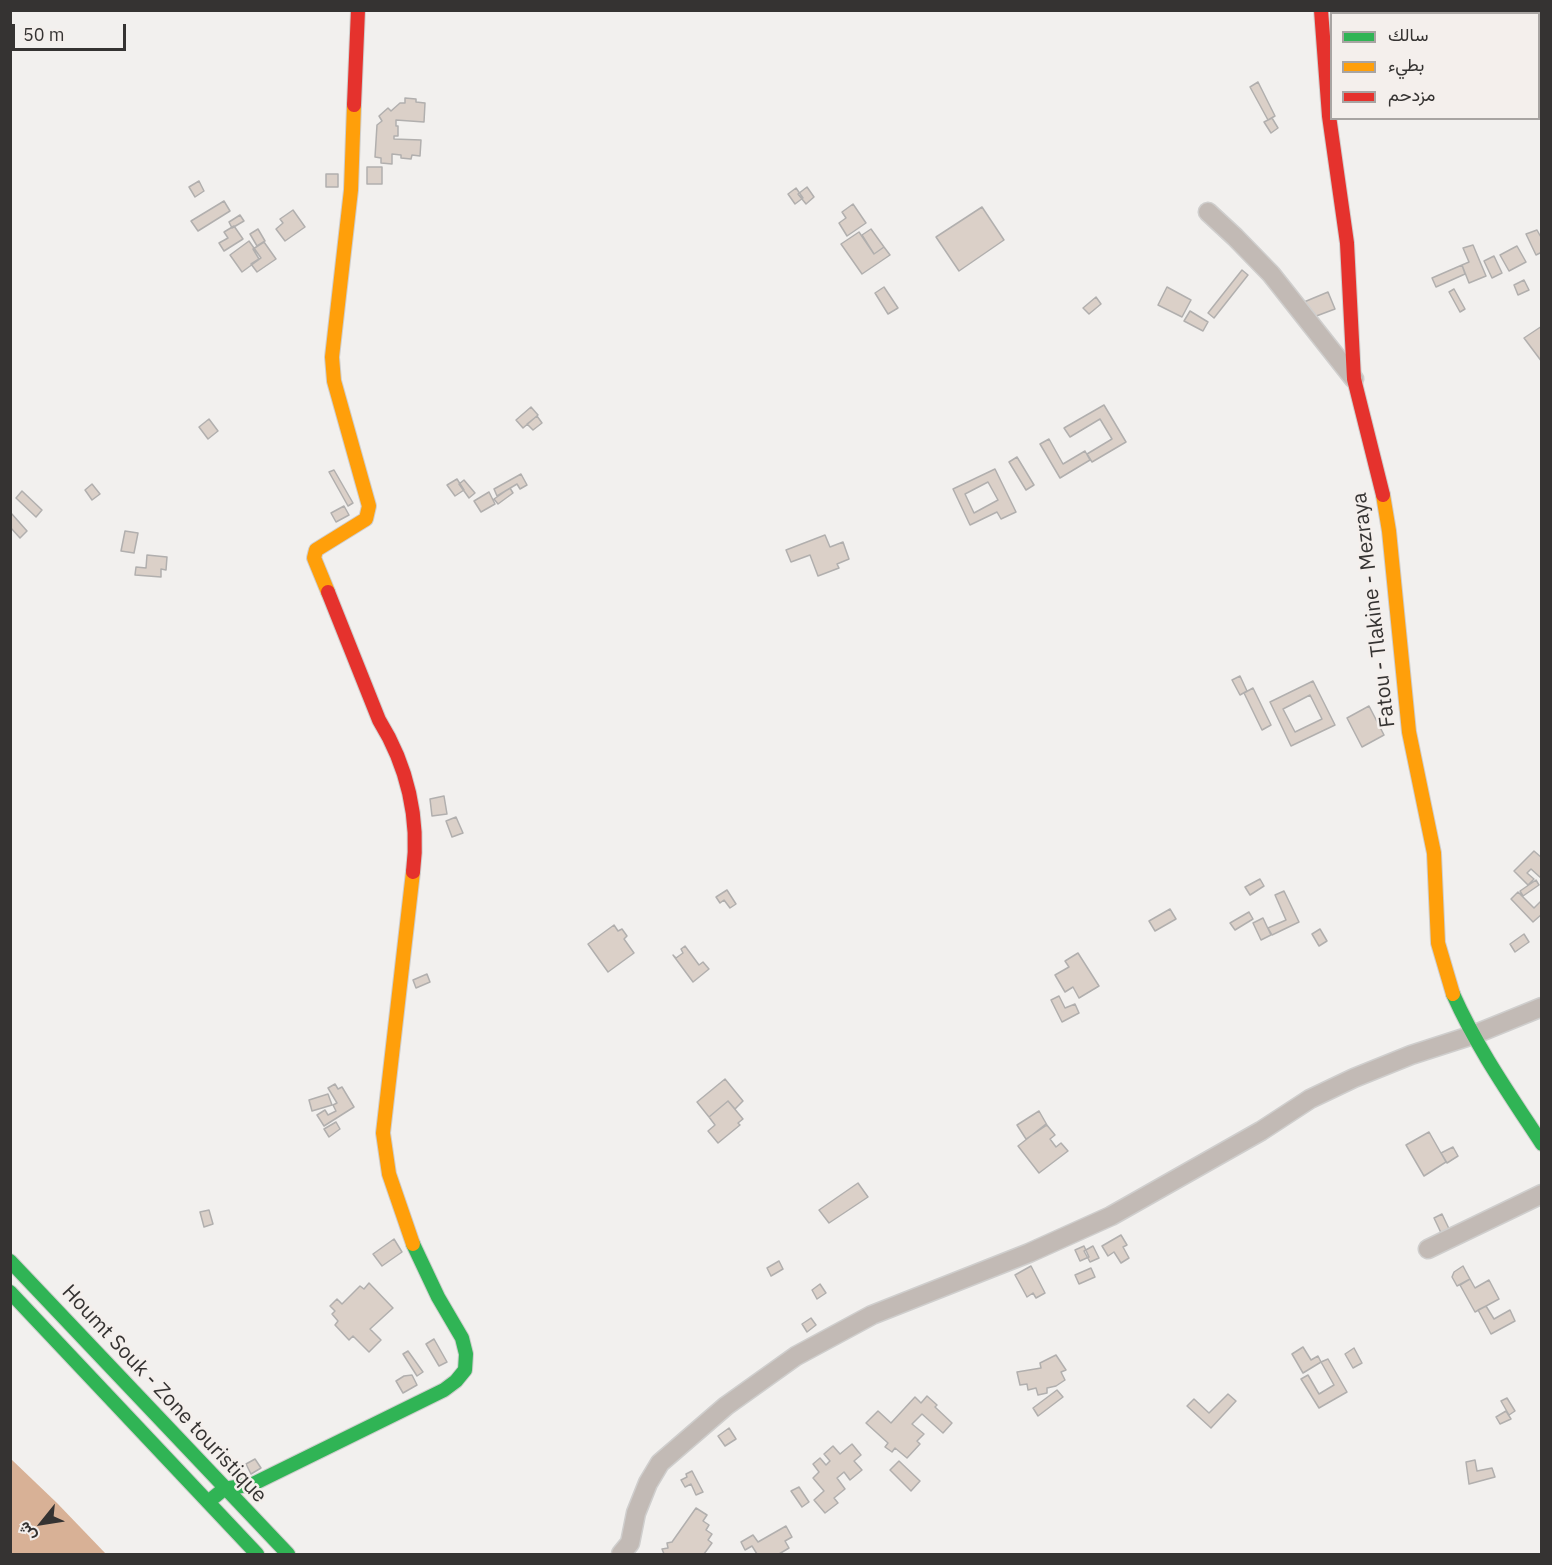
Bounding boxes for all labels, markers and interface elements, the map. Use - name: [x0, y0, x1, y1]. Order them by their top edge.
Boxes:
- scale bar: [15, 12, 129, 50]
- legend: [1330, 12, 1540, 120]
- text: 50 m: [23, 23, 65, 46]
- text: سالك: [1388, 23, 1428, 46]
- text: بطيء: [1388, 53, 1424, 76]
- text: مزدحم: [1388, 83, 1435, 106]
- street label: Fatou - Tlakine - Mezraya: [1347, 491, 1401, 729]
- street label: Houmt Souk - Zone touristique: [56, 1280, 272, 1508]
- north arrow: [12, 1493, 72, 1553]
- text: ش: [13, 1519, 40, 1545]

